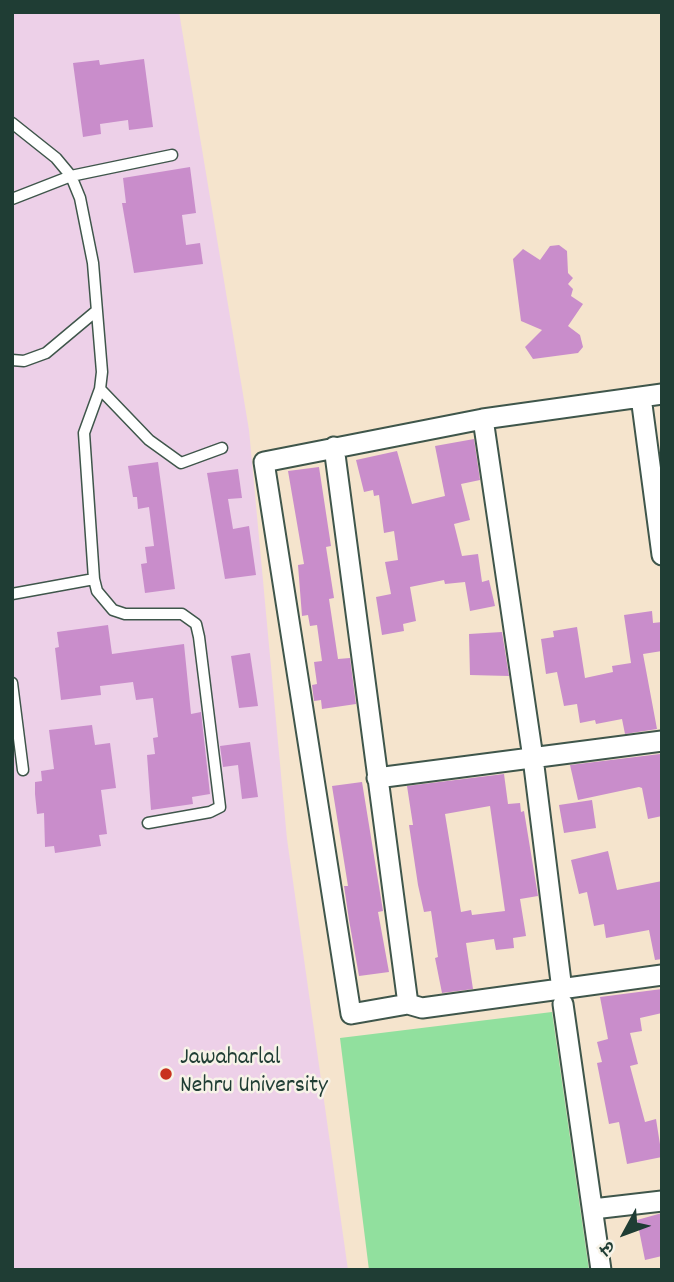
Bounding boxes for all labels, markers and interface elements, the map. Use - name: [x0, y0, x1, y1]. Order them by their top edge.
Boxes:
- place label: Jawaharlal Nehru University: [180, 1046, 328, 1102]
- marker: Jawaharlal Nehru University: [158, 1066, 174, 1082]
- north arrow: [590, 1198, 660, 1268]
- text: उ: [595, 1234, 622, 1260]

